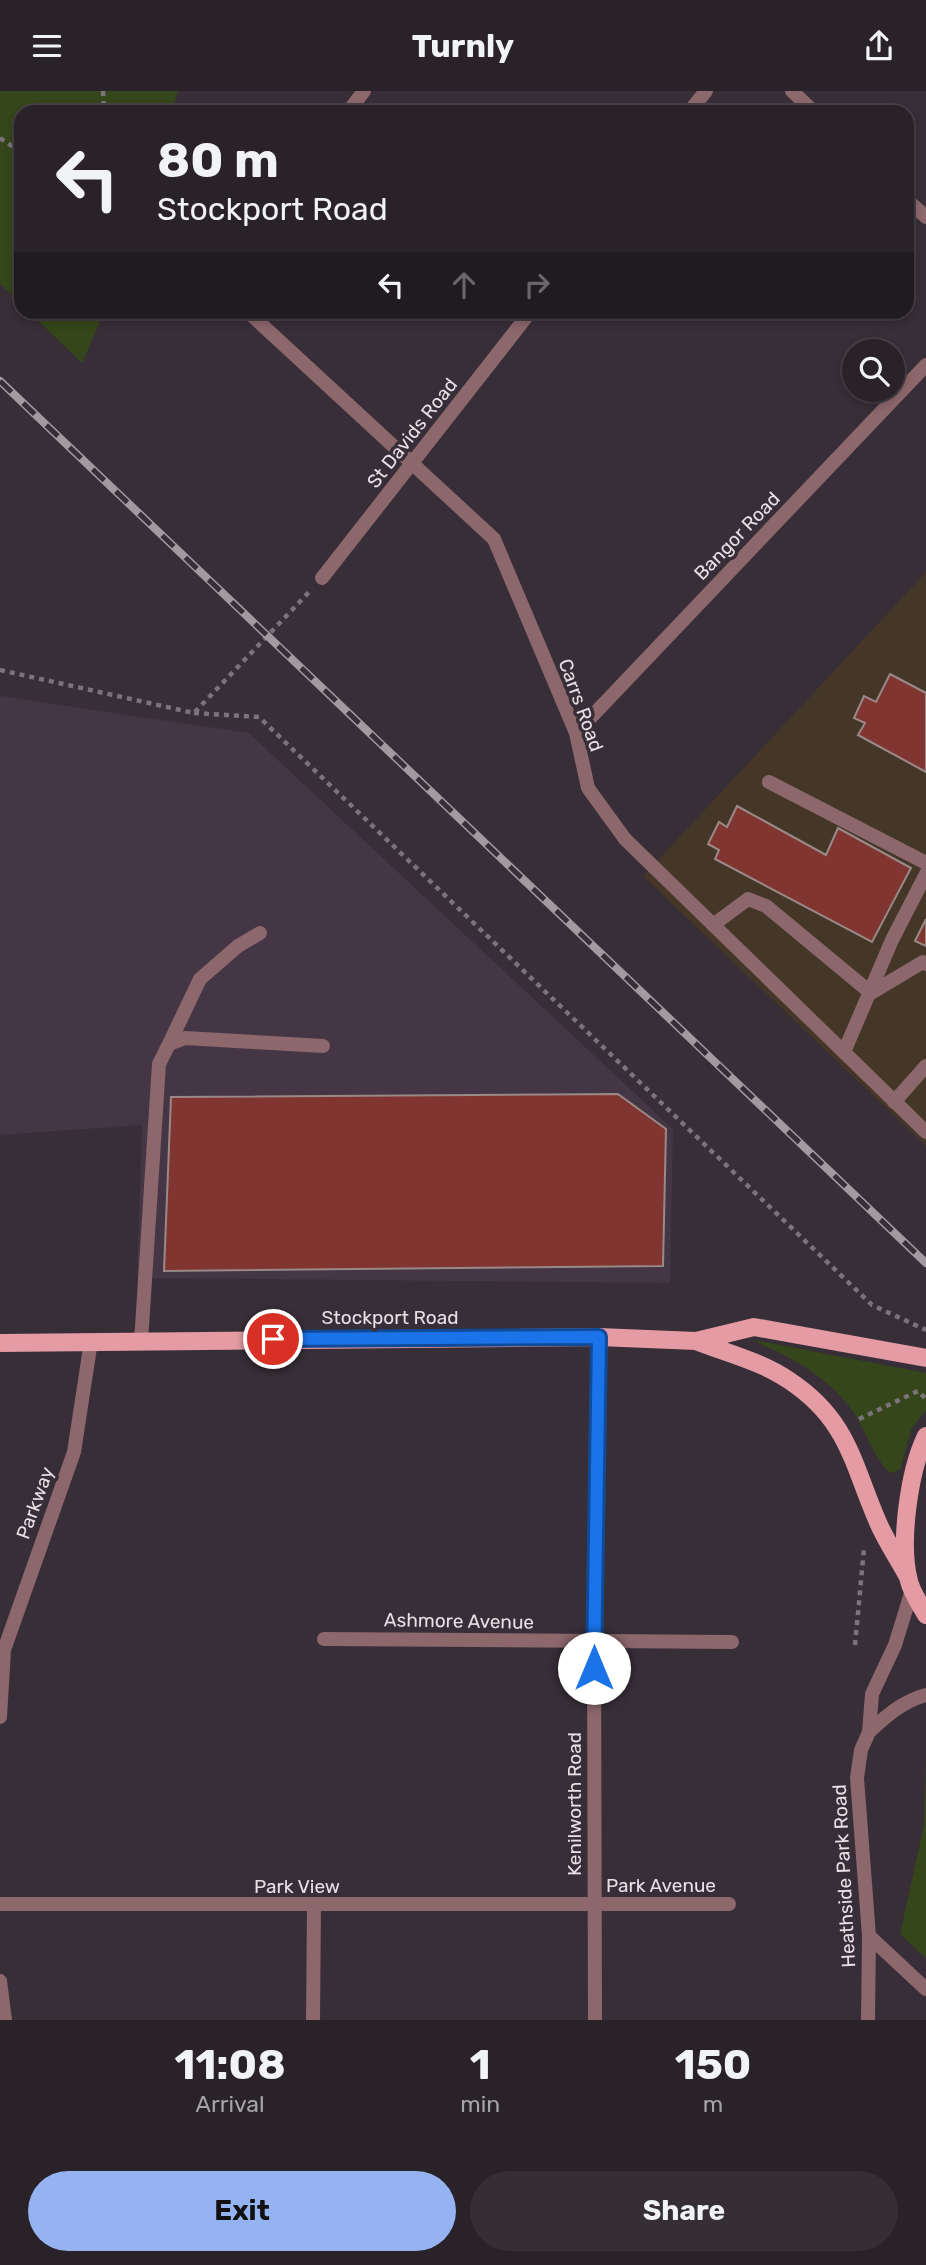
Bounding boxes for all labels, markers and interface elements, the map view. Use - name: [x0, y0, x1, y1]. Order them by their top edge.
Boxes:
- icon: menu: [28, 27, 66, 65]
- text: Turnly: [412, 27, 514, 65]
- icon: share: [860, 27, 898, 65]
- text: 80 m: [157, 131, 279, 189]
- icon: left: [42, 133, 133, 224]
- text: Stockport Road: [157, 190, 388, 228]
- icon: left: [372, 266, 410, 304]
- icon: ahead: [445, 266, 483, 304]
- icon: right: [518, 266, 556, 304]
- map controls: [842, 339, 905, 402]
- button: search: [842, 339, 905, 402]
- street label: St Davids Road: [362, 373, 462, 493]
- street label: Bangor Road: [689, 487, 785, 585]
- street label: Carrs Road: [554, 656, 608, 754]
- street label: Stockport Road: [321, 1306, 459, 1329]
- pin: [243, 1309, 303, 1369]
- icon: arrive: [254, 1320, 292, 1358]
- street label: Parkway: [11, 1464, 59, 1542]
- street label: Ashmore Avenue: [384, 1608, 534, 1634]
- position arrow: [557, 1631, 631, 1705]
- street label: Kenilworth Road: [563, 1732, 586, 1876]
- street label: Heathside Park Road: [828, 1784, 860, 1968]
- street label: Park Avenue: [606, 1874, 716, 1897]
- street label: Park View: [254, 1875, 340, 1898]
- text: 11:08: [175, 2040, 286, 2090]
- text: 1: [470, 2040, 491, 2090]
- text: 150: [675, 2040, 751, 2090]
- text: Arrival: [196, 2090, 265, 2118]
- text: min: [460, 2090, 500, 2118]
- text: m: [703, 2090, 723, 2118]
- button: Exit: [28, 2171, 456, 2251]
- button: Share: [470, 2171, 898, 2251]

